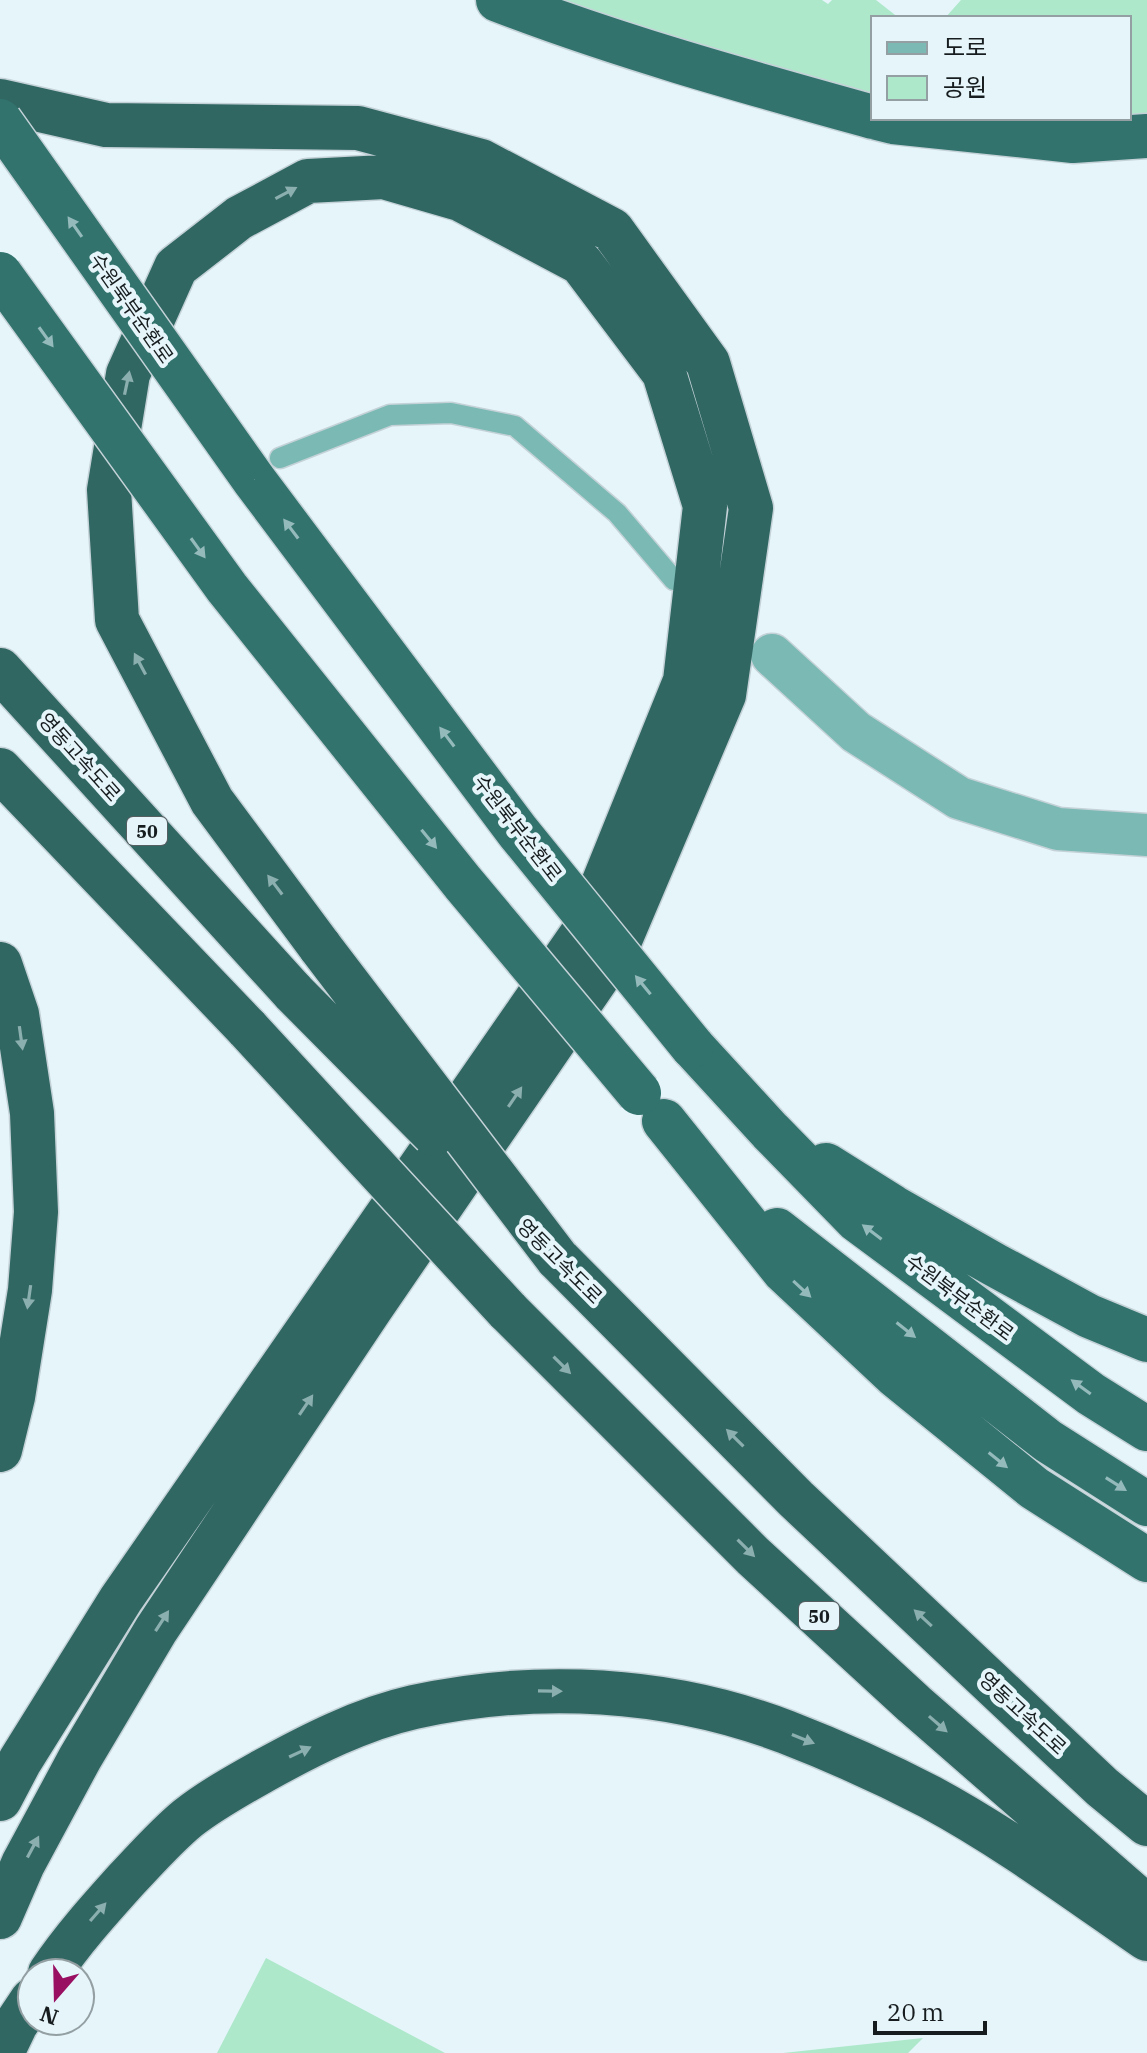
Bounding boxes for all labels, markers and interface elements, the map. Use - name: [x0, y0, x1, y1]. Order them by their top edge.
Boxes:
- legend: [871, 16, 1131, 120]
- text: 도로: [943, 31, 987, 63]
- text: 공원: [943, 71, 987, 103]
- one-way arrow: [275, 186, 298, 199]
- one-way arrow: [68, 216, 83, 237]
- street label: 수원북부순환로: [84, 247, 180, 369]
- one-way arrow: [37, 326, 53, 347]
- one-way arrow: [121, 371, 134, 396]
- one-way arrow: [284, 519, 300, 539]
- one-way arrow: [190, 537, 205, 558]
- one-way arrow: [134, 652, 147, 675]
- street label: 영동고속도로: [33, 707, 127, 807]
- one-way arrow: [440, 727, 456, 747]
- street label: 수원북부순환로: [468, 769, 568, 887]
- road number: 50: [127, 817, 167, 845]
- one-way arrow: [420, 829, 436, 849]
- one-way arrow: [267, 875, 283, 896]
- one-way arrow: [635, 975, 652, 995]
- one-way arrow: [15, 1026, 28, 1051]
- one-way arrow: [507, 1087, 522, 1108]
- street label: 영동고속도로: [511, 1212, 609, 1310]
- one-way arrow: [862, 1225, 883, 1240]
- street label: 수원북부순환로: [900, 1247, 1020, 1347]
- one-way arrow: [793, 1279, 812, 1297]
- one-way arrow: [22, 1285, 35, 1310]
- one-way arrow: [896, 1322, 916, 1338]
- one-way arrow: [552, 1355, 571, 1374]
- one-way arrow: [1071, 1380, 1092, 1395]
- one-way arrow: [299, 1394, 313, 1416]
- one-way arrow: [727, 1429, 745, 1448]
- one-way arrow: [988, 1451, 1009, 1468]
- one-way arrow: [1105, 1476, 1127, 1490]
- one-way arrow: [736, 1538, 755, 1557]
- road number: 50: [799, 1602, 839, 1630]
- one-way arrow: [913, 1609, 932, 1627]
- one-way arrow: [155, 1611, 170, 1632]
- street label: 영동고속도로: [973, 1665, 1073, 1761]
- one-way arrow: [538, 1685, 563, 1697]
- one-way arrow: [927, 1715, 947, 1732]
- one-way arrow: [792, 1733, 815, 1746]
- one-way arrow: [288, 1745, 311, 1759]
- one-way arrow: [26, 1835, 39, 1858]
- one-way arrow: [89, 1902, 106, 1922]
- north arrow: [16, 1957, 96, 2037]
- scale bar: [875, 1985, 985, 2035]
- text: 20 m: [887, 1996, 944, 2028]
- text: N: [36, 2000, 62, 2033]

